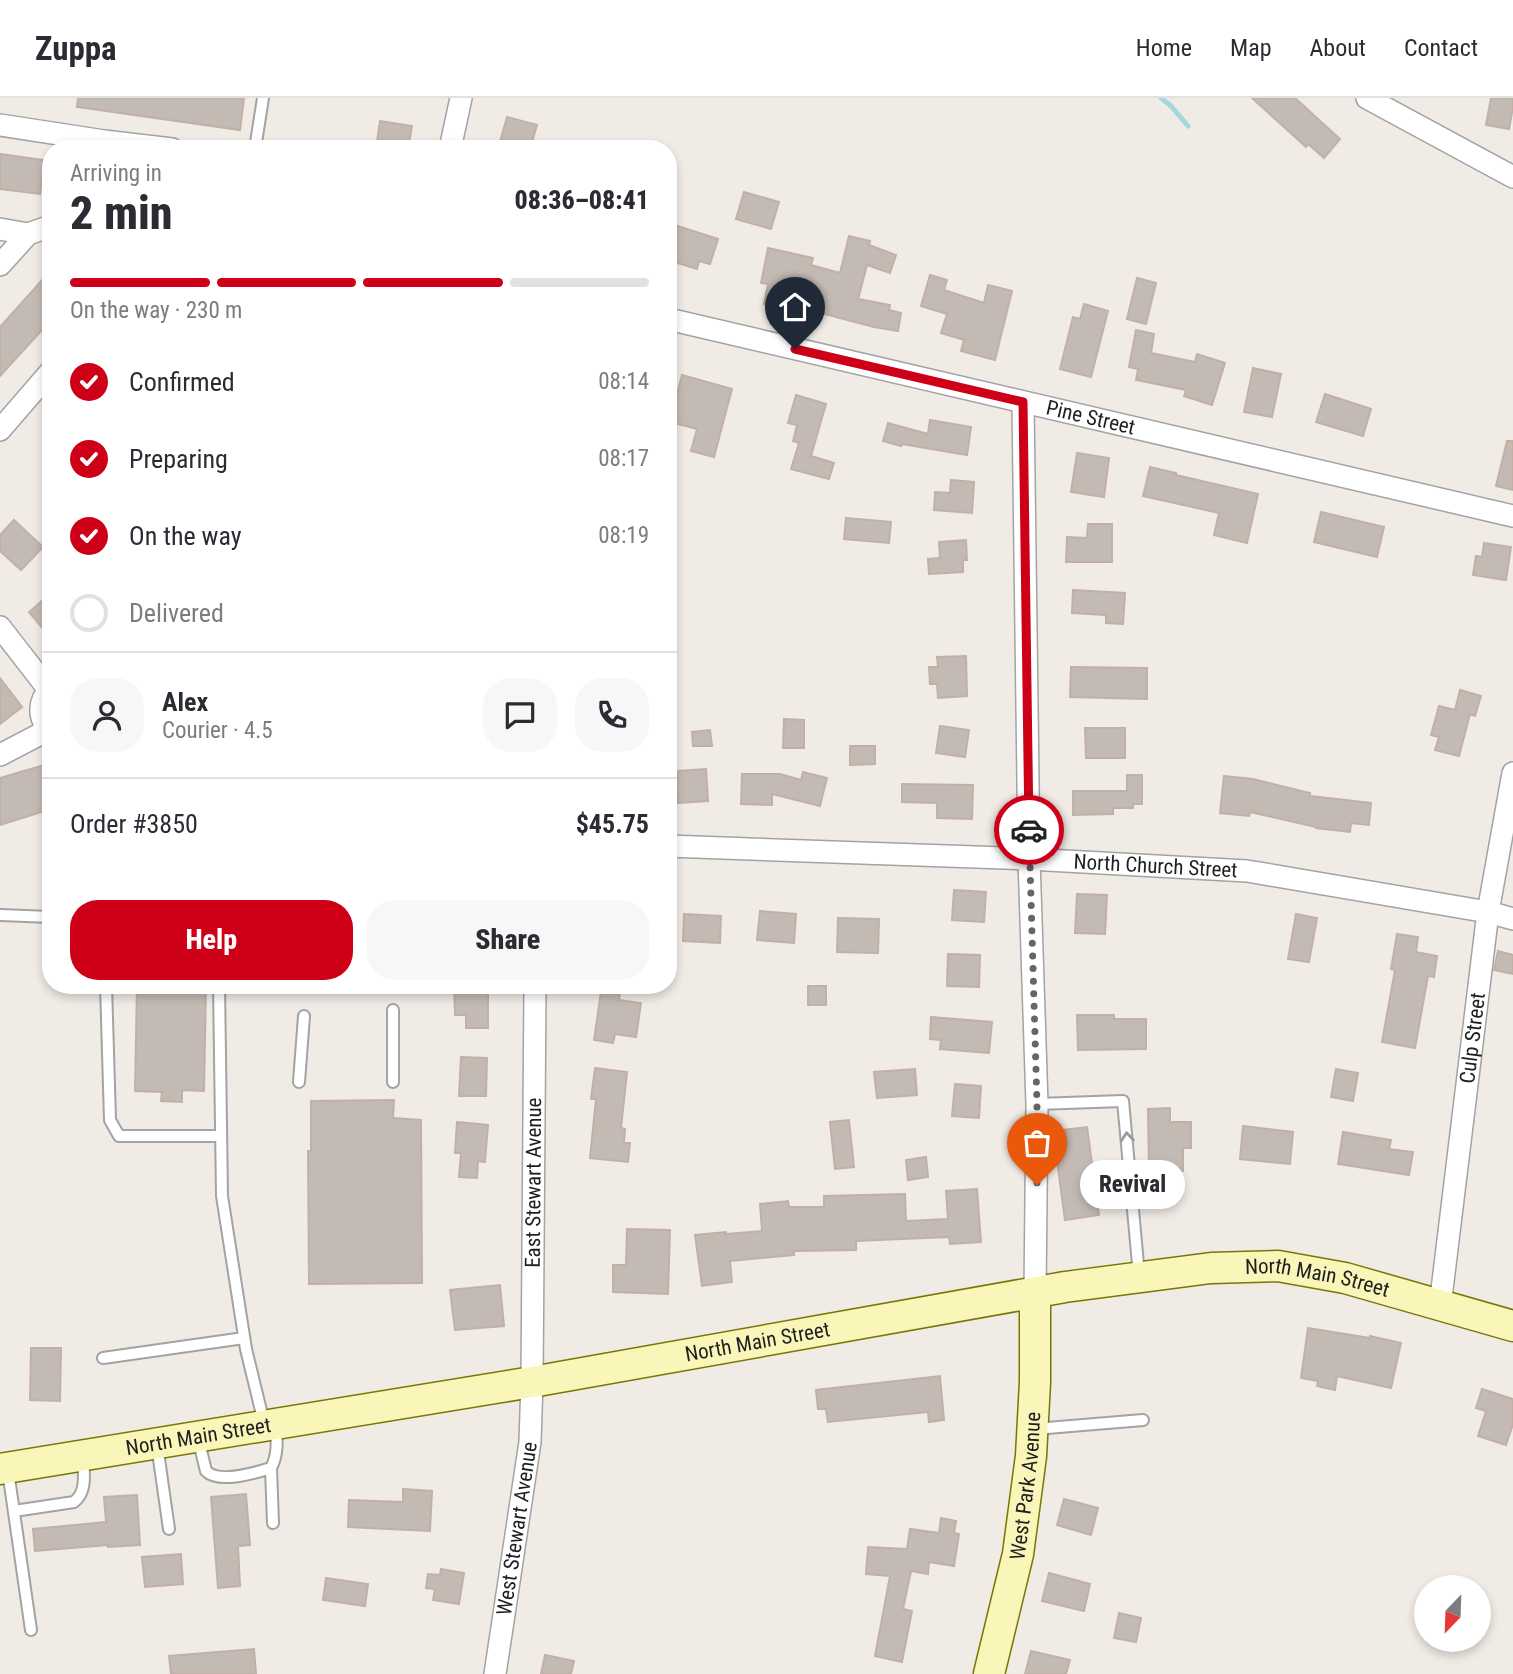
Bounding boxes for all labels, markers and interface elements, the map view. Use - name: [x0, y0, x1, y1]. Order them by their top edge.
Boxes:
- text: Zuppa: [35, 29, 117, 68]
- text: Home: [1136, 34, 1192, 62]
- text: Map: [1230, 34, 1272, 62]
- text: About: [1310, 34, 1366, 62]
- text: Contact: [1404, 34, 1478, 62]
- text: Arriving in: [70, 160, 162, 187]
- text: 08:36–08:41: [515, 185, 649, 215]
- text: 2 min: [70, 186, 173, 240]
- pin: [765, 277, 825, 349]
- icon: home: [776, 288, 814, 326]
- text: On the way · 230 m: [70, 297, 242, 324]
- icon: check: [70, 363, 108, 401]
- text: Confirmed: [129, 367, 235, 397]
- text: 08:14: [598, 368, 649, 395]
- street label: Pine Street: [1044, 396, 1137, 440]
- icon: check: [70, 440, 108, 478]
- text: Preparing: [129, 444, 228, 474]
- text: 08:17: [598, 445, 649, 472]
- icon: check: [70, 517, 108, 555]
- text: On the way: [129, 521, 242, 551]
- text: 08:19: [598, 522, 649, 549]
- text: Delivered: [129, 598, 224, 628]
- button: person: [70, 678, 144, 752]
- button: chat: [483, 678, 557, 752]
- button: phone: [575, 678, 649, 752]
- text: Alex: [162, 687, 208, 717]
- text: Courier · 4.5: [162, 717, 273, 744]
- courier: [994, 795, 1064, 865]
- text: Order #3850: [70, 809, 198, 839]
- text: $45.75: [576, 809, 649, 839]
- icon: car: [1010, 811, 1048, 849]
- street label: North Church Street: [1073, 849, 1238, 882]
- button: Help: [70, 900, 353, 980]
- button: Share: [367, 900, 649, 980]
- street label: Culp Street: [1455, 991, 1490, 1085]
- street label: East Stewart Avenue: [521, 1097, 546, 1268]
- pin: [1007, 1113, 1067, 1185]
- icon: bag: [1018, 1124, 1056, 1162]
- one-way arrow: [1120, 1131, 1135, 1142]
- callout: Revival: [1079, 1160, 1184, 1210]
- text: Revival: [1099, 1171, 1166, 1198]
- street label: North Main Street: [1245, 1254, 1392, 1302]
- street label: North Main Street: [683, 1317, 832, 1367]
- street label: West Park Avenue: [1005, 1411, 1045, 1561]
- street label: North Main Street: [124, 1413, 273, 1460]
- street label: West Stewart Avenue: [492, 1440, 542, 1617]
- north arrow: [1414, 1575, 1491, 1652]
- map controls: [1414, 1575, 1491, 1652]

